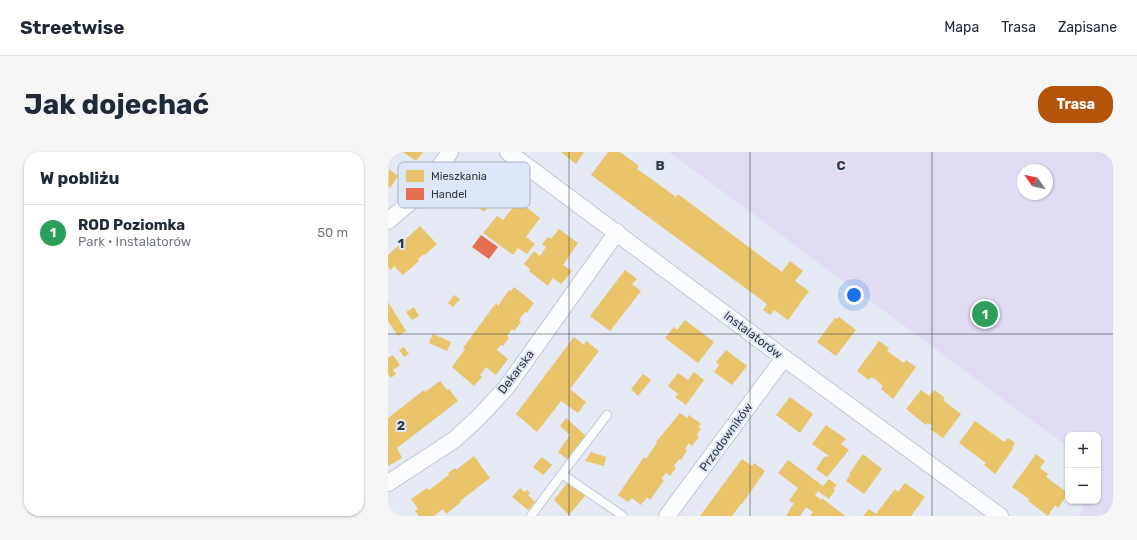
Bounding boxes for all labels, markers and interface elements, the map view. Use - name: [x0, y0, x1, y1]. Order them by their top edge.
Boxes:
- text: Streetwise: [20, 16, 125, 39]
- text: Mapa: [944, 19, 979, 36]
- text: Trasa: [1001, 19, 1036, 36]
- text: Zapisane: [1058, 19, 1117, 36]
- button: Trasa: [1038, 86, 1113, 123]
- text: Jak dojechać: [24, 88, 209, 121]
- text: B: [655, 158, 665, 173]
- text: C: [836, 158, 846, 173]
- legend: [398, 162, 530, 208]
- north arrow: [1017, 164, 1053, 200]
- text: W pobliżu: [40, 168, 119, 188]
- text: Mieszkania: [431, 170, 487, 183]
- text: Handel: [431, 188, 467, 201]
- text: ROD Poziomka: [78, 216, 185, 234]
- text: 1: [50, 225, 56, 240]
- text: 50 m: [317, 225, 348, 240]
- text: Park · Instalatorów: [78, 234, 191, 249]
- text: 1: [398, 236, 404, 251]
- your location: [844, 285, 864, 305]
- pin: 1: [972, 299, 998, 329]
- street label: Instalatorów: [721, 308, 785, 362]
- street label: Dekarska: [495, 347, 537, 397]
- street label: Przodowników: [697, 400, 756, 474]
- text: 2: [397, 418, 405, 433]
- map controls: [1065, 432, 1101, 504]
- button: +: [1065, 432, 1101, 468]
- button: −: [1065, 468, 1101, 504]

